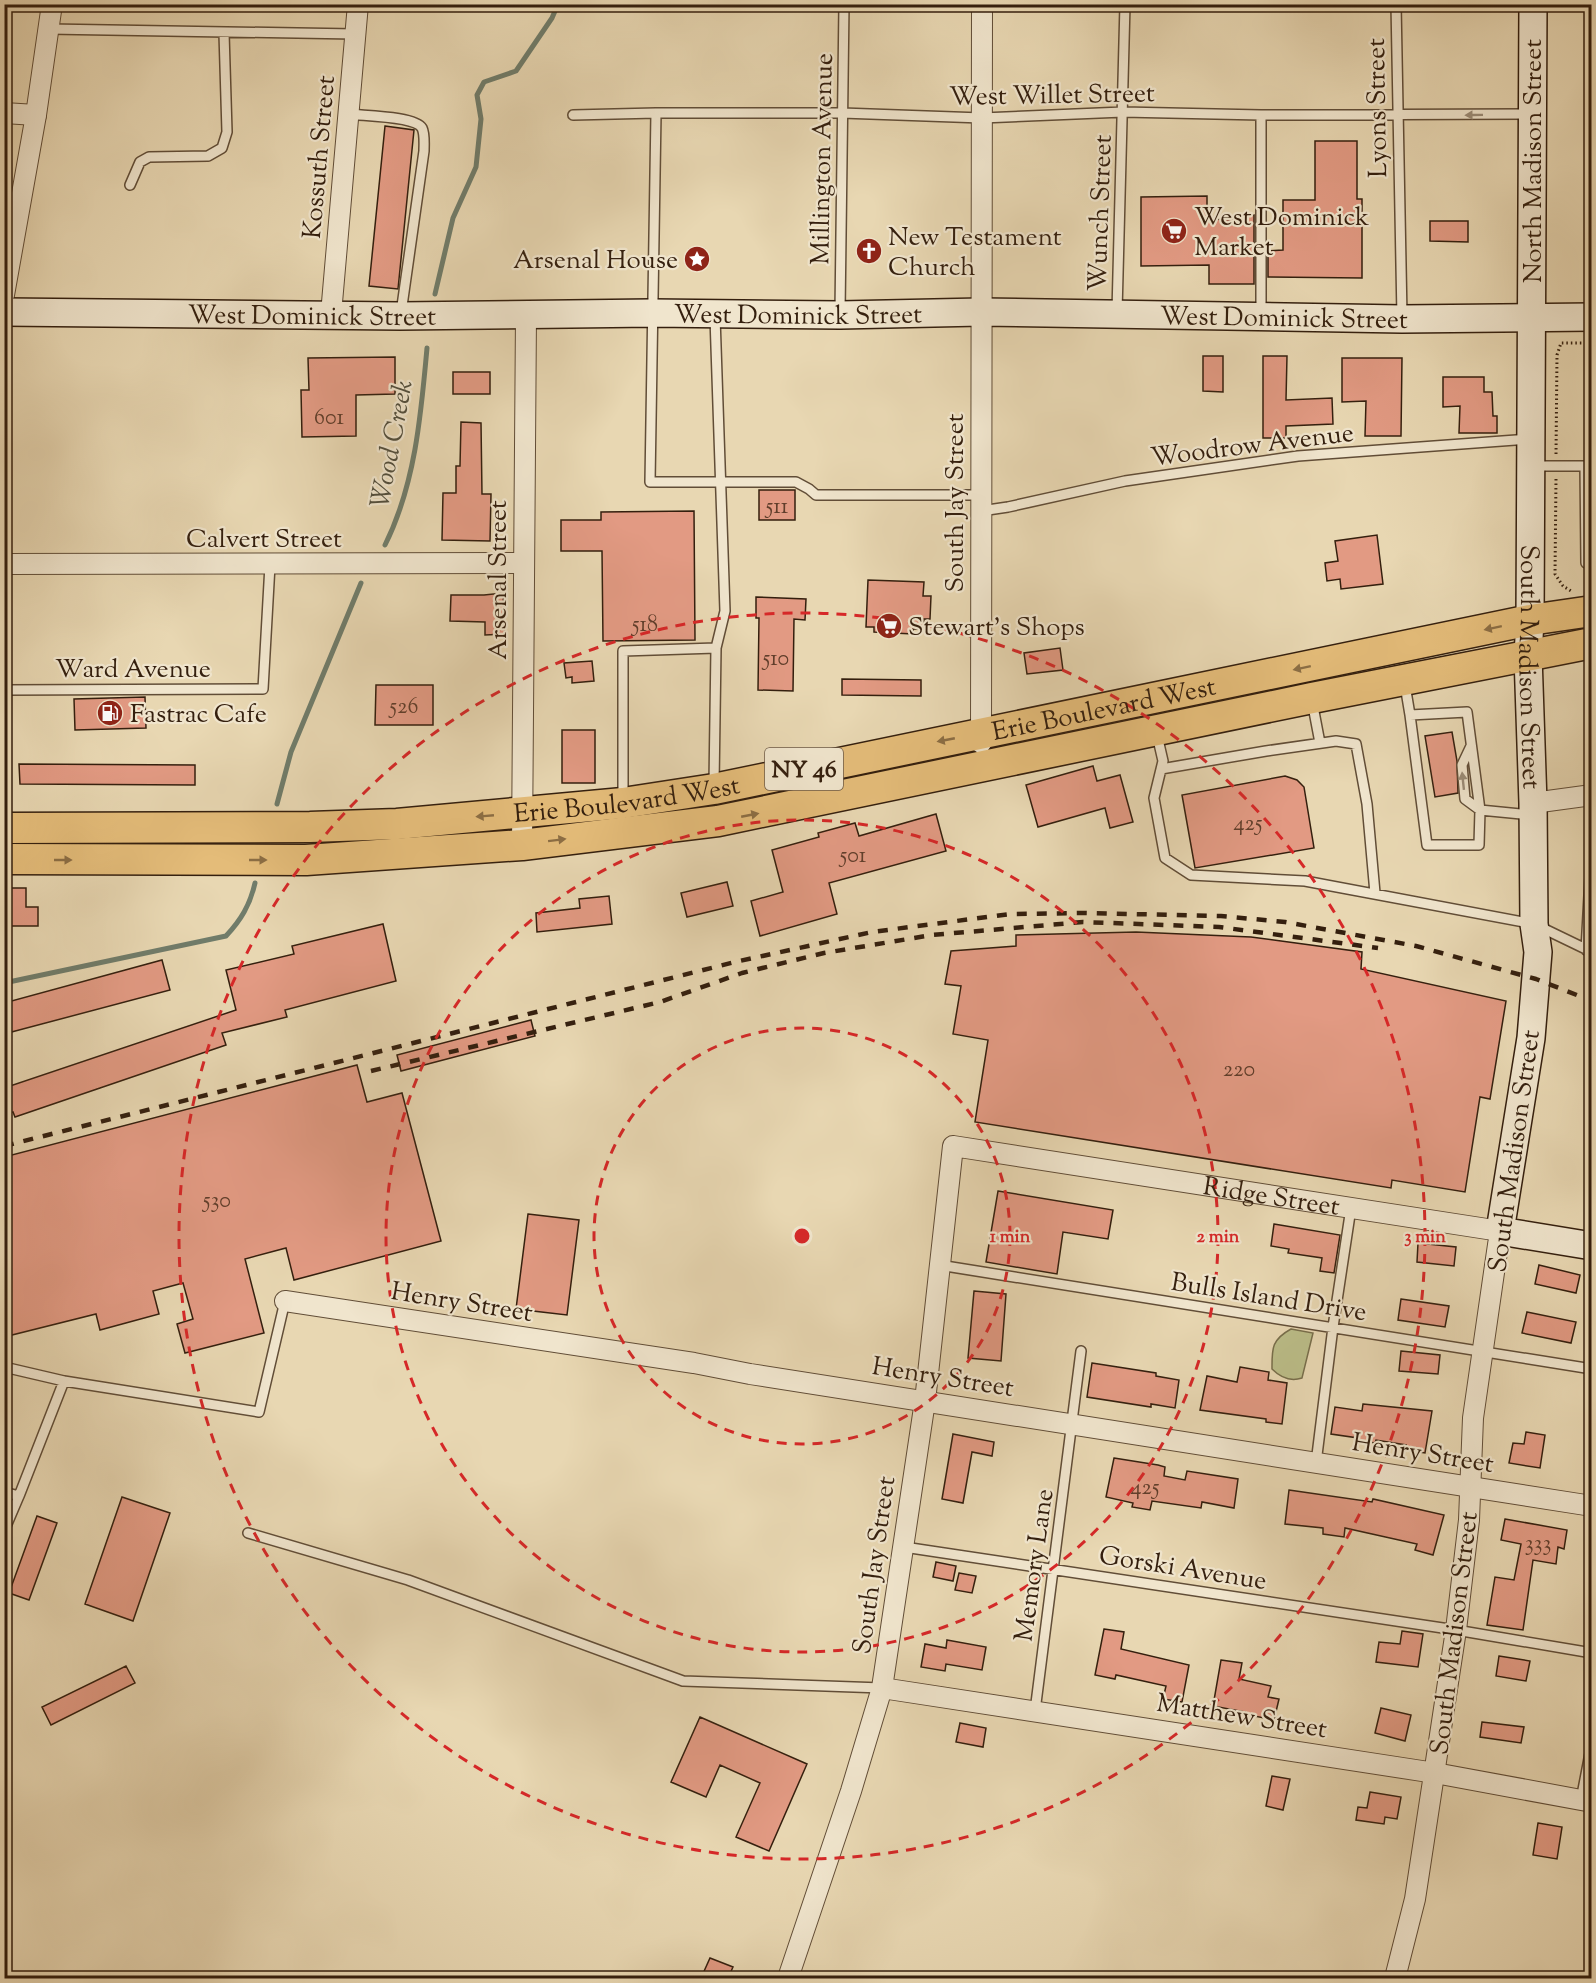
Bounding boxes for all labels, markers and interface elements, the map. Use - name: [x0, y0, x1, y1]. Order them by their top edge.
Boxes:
- street label: Lyons Street: [1359, 38, 1398, 178]
- street label: North Madison Street: [1516, 39, 1553, 283]
- street label: Millington Avenue: [803, 53, 844, 265]
- street label: Kossuth Street: [295, 74, 346, 241]
- street label: West Willet Street: [949, 76, 1155, 117]
- one-way arrow: [1464, 110, 1483, 120]
- street label: Wunch Street: [1080, 134, 1123, 292]
- place label: West Dominick Market: [1194, 200, 1369, 267]
- supermarket icon: West Dominick Market: [1159, 216, 1189, 246]
- place label: New Testament Church: [888, 220, 1062, 287]
- church icon: New Testament Church: [854, 236, 884, 266]
- place label: Arsenal House: [513, 243, 678, 280]
- place icon: Arsenal House: [682, 244, 712, 274]
- street label: West Dominick Street: [674, 297, 923, 336]
- street label: West Dominick Street: [188, 298, 436, 337]
- street label: West Dominick Street: [1160, 299, 1408, 340]
- water label: Wood Creek: [362, 377, 425, 512]
- house number: 601: [314, 403, 344, 435]
- street label: South Jay Street: [938, 413, 975, 593]
- street label: Woodrow Avenue: [1149, 416, 1356, 477]
- house number: 511: [764, 492, 789, 524]
- street label: Arsenal Street: [481, 500, 518, 660]
- street label: Calvert Street: [186, 522, 342, 559]
- street label: South Madison Street: [1507, 545, 1549, 790]
- house number: 518: [630, 610, 658, 642]
- place label: Stewart's Shops: [908, 610, 1085, 647]
- supermarket icon: Stewart's Shops: [874, 611, 904, 641]
- one-way arrow: [1483, 624, 1502, 634]
- house number: 510: [761, 644, 789, 676]
- street label: Ward Avenue: [55, 652, 211, 689]
- one-way arrow: [1292, 663, 1311, 673]
- street label: Erie Boulevard West: [989, 670, 1219, 752]
- house number: 526: [388, 692, 418, 724]
- place label: Fastrac Cafe: [130, 697, 267, 734]
- fuel station icon: Fastrac Cafe: [95, 698, 125, 728]
- one-way arrow: [936, 736, 955, 745]
- road number: NY 46: [765, 748, 843, 790]
- street label: Erie Boulevard West: [512, 768, 744, 834]
- one-way arrow: [1458, 771, 1468, 790]
- house number: 425: [1234, 809, 1263, 841]
- one-way arrow: [741, 810, 760, 819]
- one-way arrow: [475, 811, 494, 821]
- one-way arrow: [548, 836, 567, 845]
- house number: 501: [838, 841, 867, 873]
- one-way arrow: [53, 855, 72, 864]
- one-way arrow: [248, 855, 267, 865]
- street label: South Madison Street: [1480, 1028, 1551, 1275]
- house number: 220: [1223, 1055, 1255, 1087]
- street label: Ridge Street: [1200, 1169, 1342, 1227]
- house number: 530: [201, 1186, 231, 1218]
- text: 1 min: [990, 1225, 1031, 1251]
- text: 2 min: [1197, 1225, 1240, 1251]
- text: 3 min: [1404, 1225, 1446, 1251]
- centre of rings: [792, 1226, 812, 1246]
- street label: Bulls Island Drive: [1168, 1265, 1369, 1332]
- street label: Henry Street: [388, 1274, 535, 1333]
- street label: Henry Street: [869, 1349, 1016, 1408]
- street label: Henry Street: [1349, 1425, 1496, 1484]
- house number: 425: [1131, 1473, 1160, 1505]
- street label: South Jay Street: [845, 1474, 906, 1657]
- street label: Memory Lane: [1006, 1486, 1065, 1644]
- street label: South Madison Street: [1422, 1510, 1489, 1757]
- house number: 333: [1525, 1529, 1551, 1561]
- street label: Gorski Avenue: [1096, 1538, 1269, 1601]
- street label: Matthew Street: [1154, 1686, 1330, 1749]

